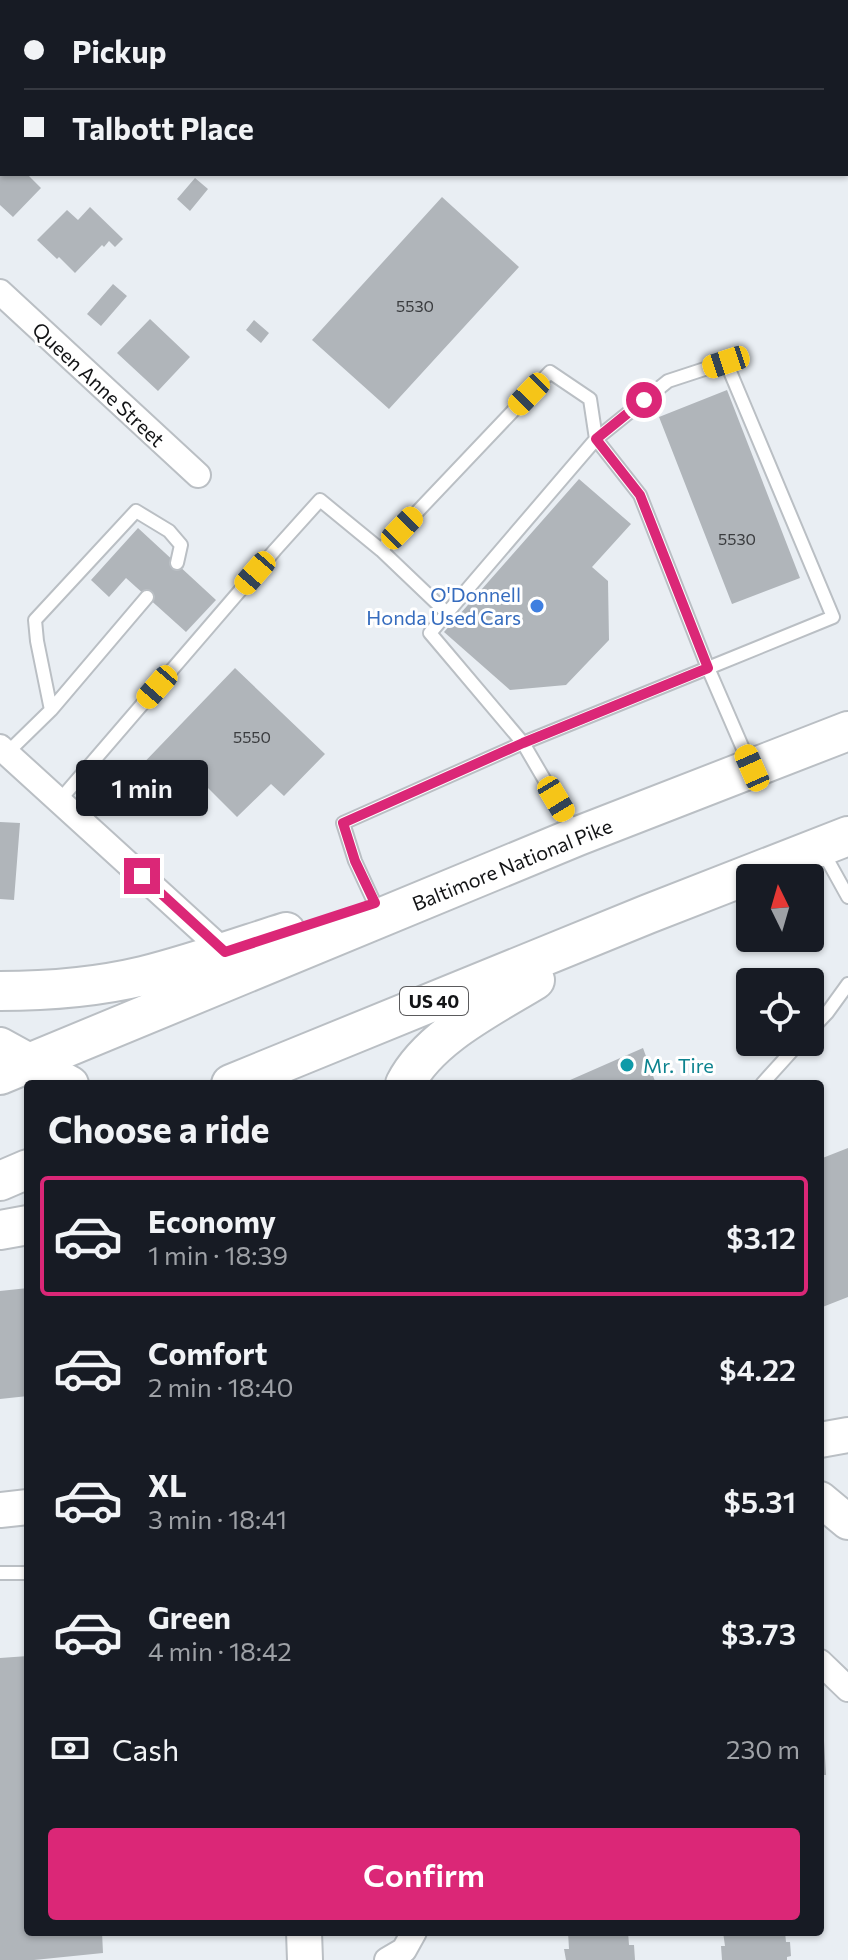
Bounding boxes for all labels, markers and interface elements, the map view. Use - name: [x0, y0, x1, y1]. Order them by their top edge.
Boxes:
- text: Pickup: [72, 32, 166, 69]
- text: Talbott Place: [72, 109, 254, 146]
- house number: 5530: [396, 296, 434, 315]
- street label: Queen Anne Street: [28, 317, 170, 451]
- car: [699, 343, 753, 381]
- car: [504, 368, 554, 420]
- route start: [626, 382, 662, 418]
- car: [377, 502, 427, 554]
- house number: 5530: [718, 529, 756, 548]
- car: [230, 547, 280, 599]
- place label: O'Donnell Honda Used Cars: [366, 582, 521, 629]
- marker: O'Donnell Honda Used Cars: [528, 597, 546, 615]
- car: [132, 661, 182, 713]
- house number: 5550: [233, 727, 271, 746]
- car: [731, 741, 773, 795]
- callout: 1 min: [76, 760, 208, 816]
- text: 1 min: [111, 772, 173, 803]
- car: [533, 772, 579, 826]
- street label: Baltimore National Pike: [409, 813, 615, 915]
- route end: [124, 858, 160, 894]
- north arrow: [736, 864, 824, 952]
- map controls: [736, 864, 824, 1056]
- button: locate: [736, 968, 824, 1056]
- road number: US 40: [400, 987, 468, 1015]
- place label: Mr. Tire: [643, 1053, 714, 1077]
- marker: Mr. Tire: [618, 1056, 636, 1074]
- text: Choose a ride: [48, 1106, 269, 1150]
- icon: car: [52, 1200, 124, 1272]
- text: Economy: [148, 1202, 276, 1239]
- text: $3.12: [726, 1218, 796, 1255]
- text: 1 min · 18:39: [148, 1239, 288, 1270]
- icon: car: [52, 1332, 124, 1404]
- text: Comfort: [148, 1334, 267, 1371]
- text: $4.22: [719, 1350, 796, 1387]
- text: 2 min · 18:40: [148, 1371, 293, 1402]
- icon: car: [52, 1464, 124, 1536]
- text: XL: [148, 1466, 187, 1503]
- text: $5.31: [724, 1482, 796, 1519]
- text: 3 min · 18:41: [148, 1503, 287, 1534]
- icon: car: [52, 1596, 124, 1668]
- text: Green: [148, 1598, 231, 1635]
- text: $3.73: [721, 1614, 796, 1651]
- text: 4 min · 18:42: [148, 1635, 292, 1666]
- icon: cash: [48, 1726, 92, 1770]
- text: Cash: [112, 1730, 179, 1767]
- text: 230 m: [726, 1733, 800, 1764]
- button: Confirm: [48, 1828, 800, 1920]

